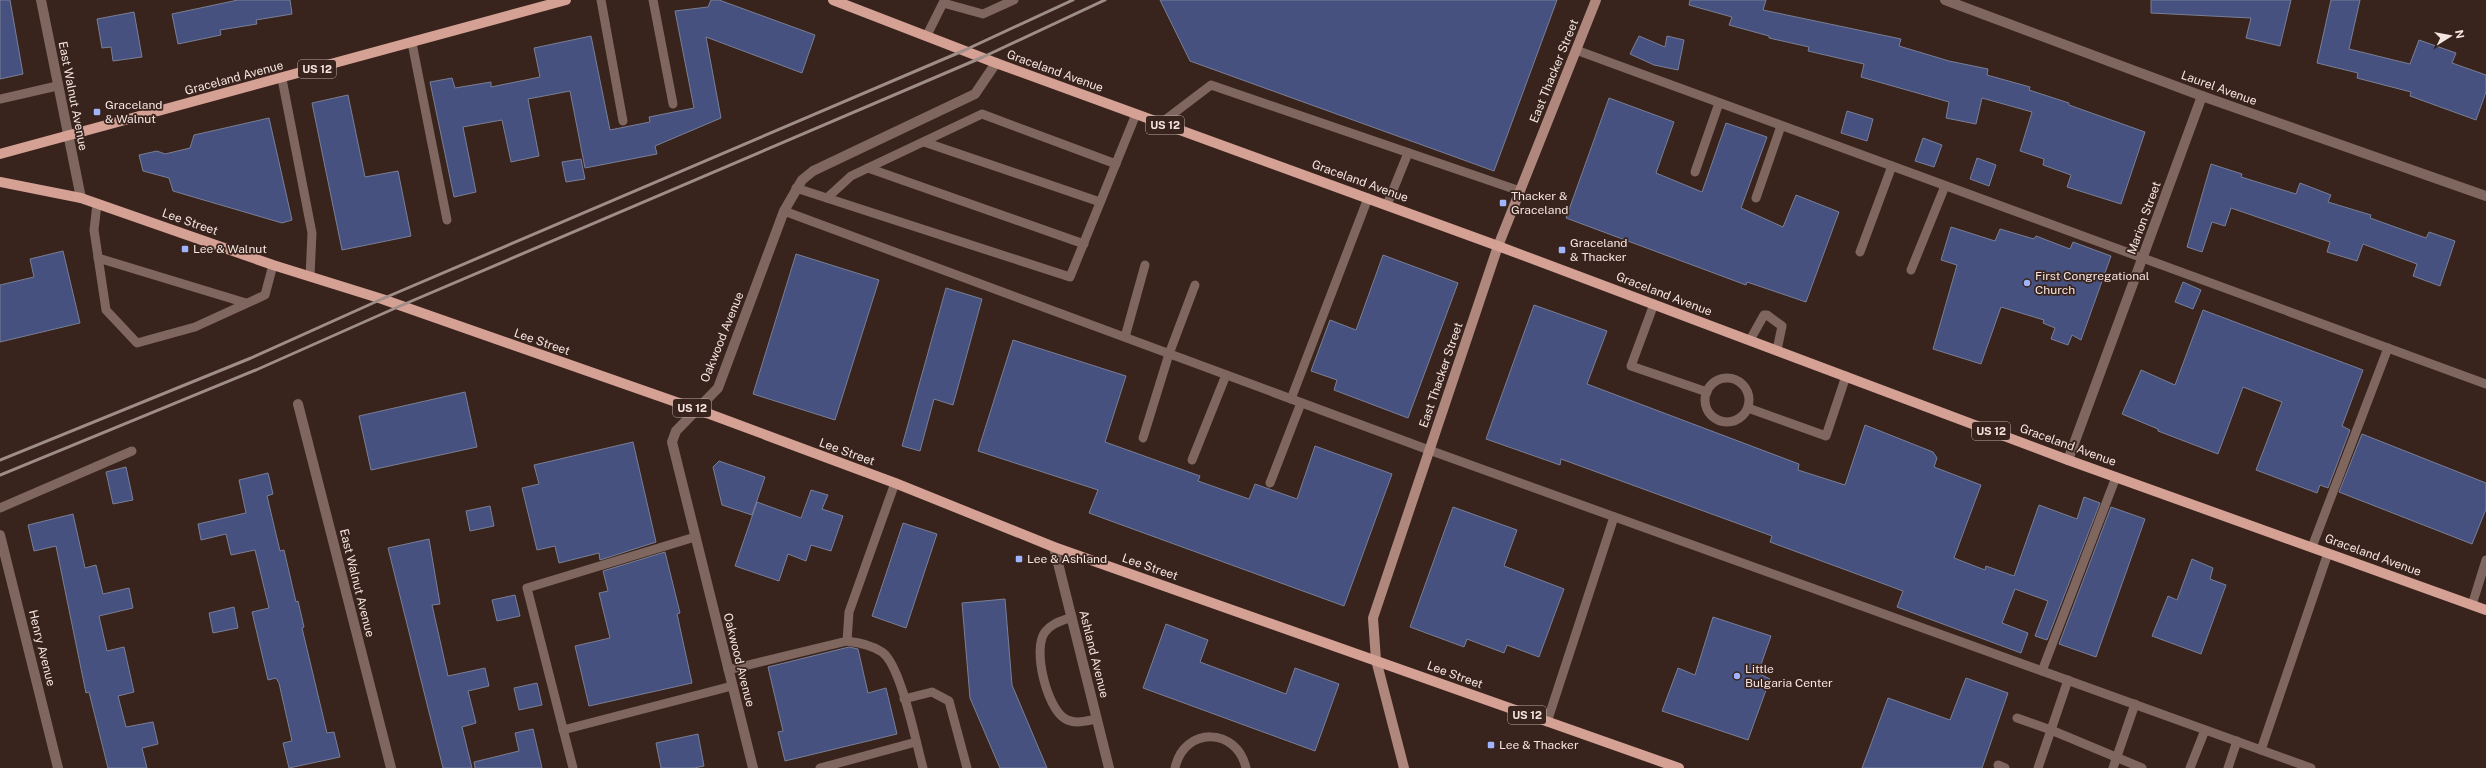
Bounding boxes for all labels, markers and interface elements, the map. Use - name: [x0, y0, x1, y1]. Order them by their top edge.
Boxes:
- north arrow: [2430, 16, 2470, 56]
- street label: East Thacker Street: [1527, 17, 1581, 125]
- text: N: [2453, 29, 2467, 39]
- street label: East Walnut Avenue: [56, 40, 90, 152]
- street label: Graceland Avenue: [1005, 47, 1105, 95]
- street label: Graceland Avenue: [183, 58, 285, 98]
- road number: US 12: [298, 60, 336, 78]
- street label: Laurel Avenue: [2179, 68, 2259, 108]
- place label: Graceland & Walnut: [105, 98, 162, 126]
- marker: Graceland & Walnut: [92, 107, 102, 117]
- road number: US 12: [1146, 116, 1184, 134]
- street label: Graceland Avenue: [1310, 157, 1410, 205]
- street label: Marion Street: [2124, 179, 2164, 256]
- place label: Thacker & Graceland: [1511, 189, 1568, 217]
- marker: Thacker & Graceland: [1498, 198, 1508, 208]
- street label: Lee Street: [160, 206, 220, 238]
- place label: Graceland & Thacker: [1570, 236, 1627, 264]
- place label: Lee & Walnut: [193, 242, 267, 256]
- marker: Lee & Walnut: [180, 244, 190, 254]
- marker: Graceland & Thacker: [1557, 245, 1567, 255]
- street label: Graceland Avenue: [1614, 269, 1714, 319]
- place label: First Congregational Church: [2035, 269, 2150, 297]
- marker: First Congregational Church: [2022, 278, 2032, 288]
- street label: Oakwood Avenue: [697, 290, 747, 384]
- street label: East Thacker Street: [1416, 320, 1466, 430]
- street label: Lee Street: [512, 326, 572, 358]
- road number: US 12: [673, 399, 711, 417]
- street label: Graceland Avenue: [2018, 421, 2118, 469]
- road number: US 12: [1972, 422, 2010, 440]
- street label: Lee Street: [817, 435, 877, 469]
- street label: East Walnut Avenue: [337, 527, 377, 639]
- street label: Graceland Avenue: [2323, 531, 2423, 579]
- street label: Lee Street: [1120, 551, 1180, 583]
- place label: Lee & Ashland: [1027, 552, 1107, 566]
- marker: Lee & Ashland: [1014, 554, 1024, 564]
- street label: Henry Avenue: [26, 608, 58, 688]
- street label: Ashland Avenue: [1076, 609, 1112, 699]
- street label: Oakwood Avenue: [721, 612, 757, 709]
- street label: Lee Street: [1425, 658, 1485, 692]
- place label: Little Bulgaria Center: [1745, 662, 1833, 690]
- marker: Little Bulgaria Center: [1732, 671, 1742, 681]
- road number: US 12: [1508, 706, 1546, 724]
- place label: Lee & Thacker: [1499, 738, 1579, 752]
- marker: Lee & Thacker: [1486, 740, 1496, 750]

